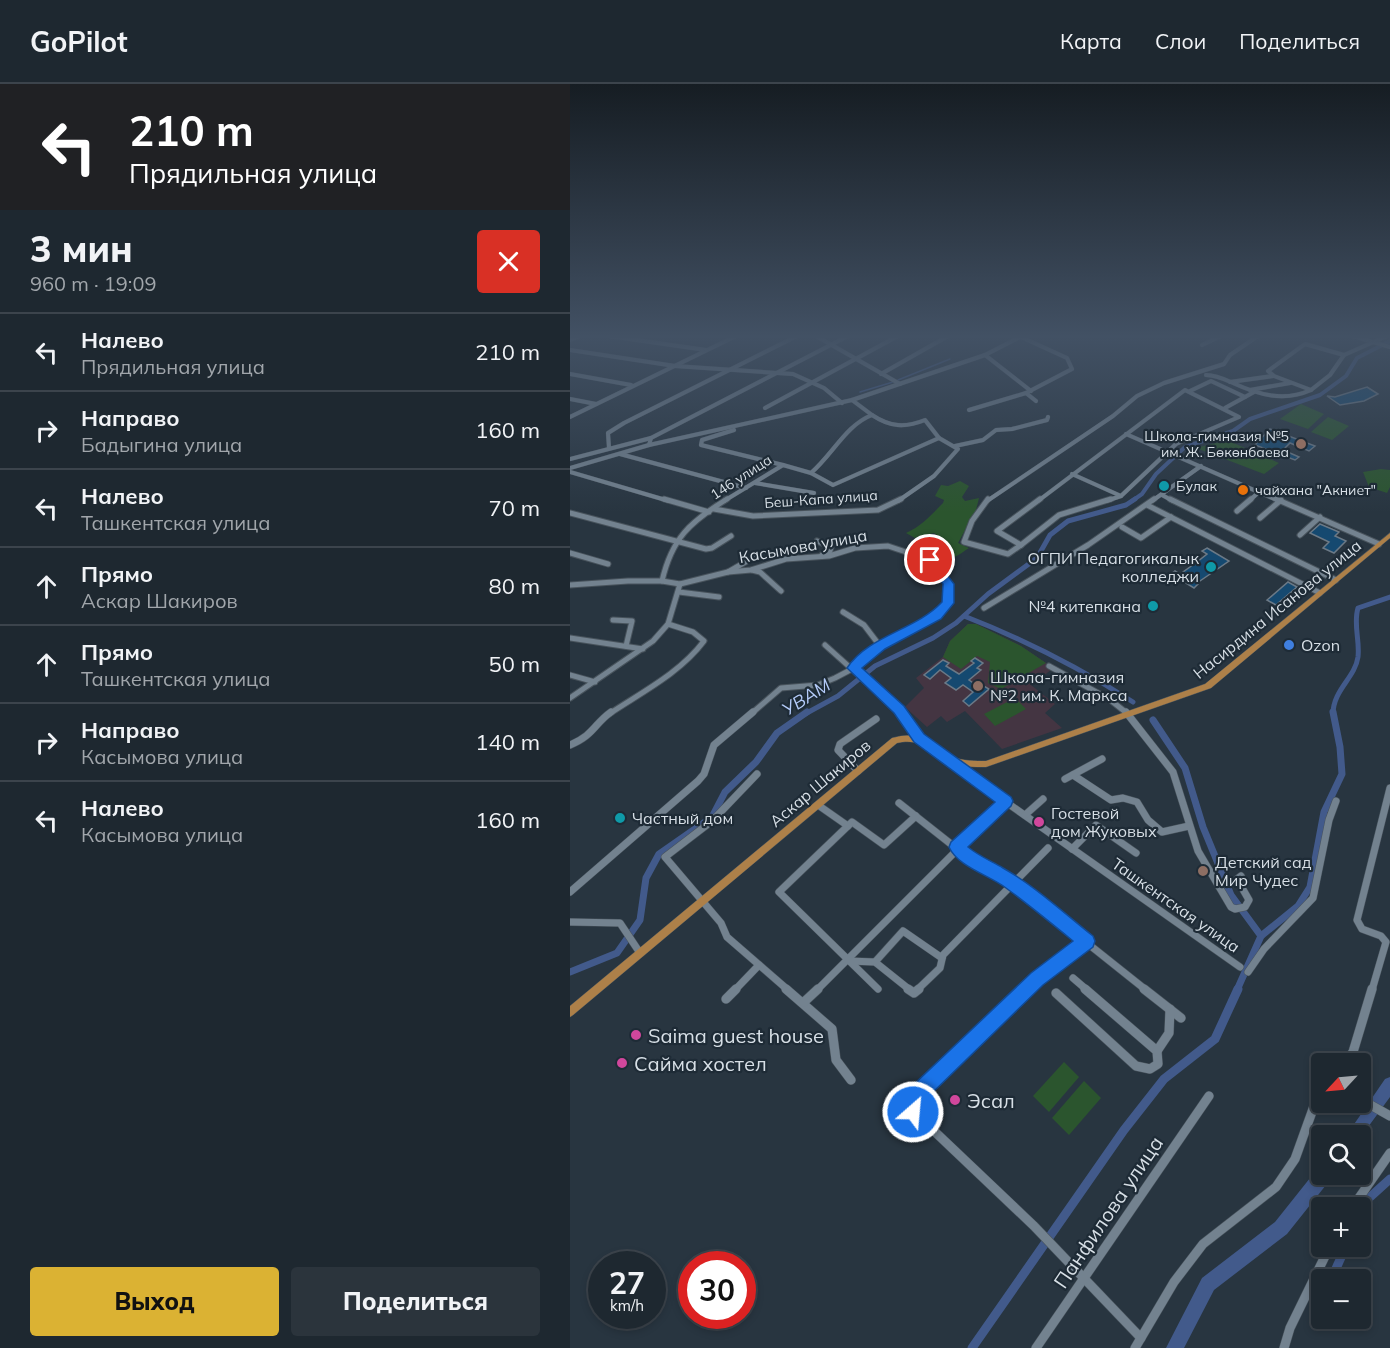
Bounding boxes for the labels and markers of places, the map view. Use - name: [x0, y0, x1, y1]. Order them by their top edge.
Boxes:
- place label: Школа-гимназия №5 им. Ж. Бөкөнбаева: [1144, 427, 1289, 461]
- marker: Школа-гимназия №5 им. Ж. Бөкөнбаева: [1294, 437, 1308, 451]
- place label: Булак: [1176, 477, 1217, 495]
- marker: Булак: [1157, 479, 1171, 493]
- place label: чайхана "Акниет": [1255, 481, 1376, 499]
- marker: чайхана "Акниет": [1236, 483, 1250, 497]
- pin: [904, 534, 955, 585]
- place label: ОГПИ Педагогикалык колледжи: [1027, 548, 1199, 586]
- marker: ОГПИ Педагогикалык колледжи: [1204, 560, 1218, 574]
- place label: №4 китепкана: [1028, 596, 1141, 616]
- marker: №4 китепкана: [1146, 599, 1160, 613]
- place label: Ozon: [1301, 635, 1340, 655]
- marker: Ozon: [1282, 638, 1296, 652]
- place label: Школа-гимназия №2 им. К. Маркса: [990, 667, 1127, 705]
- marker: Школа-гимназия №2 им. К. Маркса: [971, 679, 985, 693]
- place label: Гостевой дом Жуковых: [1051, 803, 1157, 841]
- place label: Частный дом: [632, 808, 733, 828]
- marker: Частный дом: [613, 811, 627, 825]
- marker: Гостевой дом Жуковых: [1032, 815, 1046, 829]
- place label: Детский сад Мир Чудес: [1215, 852, 1312, 890]
- marker: Детский сад Мир Чудес: [1196, 864, 1210, 878]
- place label: Saima guest house: [648, 1023, 824, 1048]
- marker: Saima guest house: [629, 1028, 643, 1042]
- place label: Сайма хостел: [634, 1051, 767, 1076]
- marker: Сайма хостел: [615, 1056, 629, 1070]
- place label: Эсал: [967, 1088, 1015, 1113]
- marker: Эсал: [948, 1093, 962, 1107]

